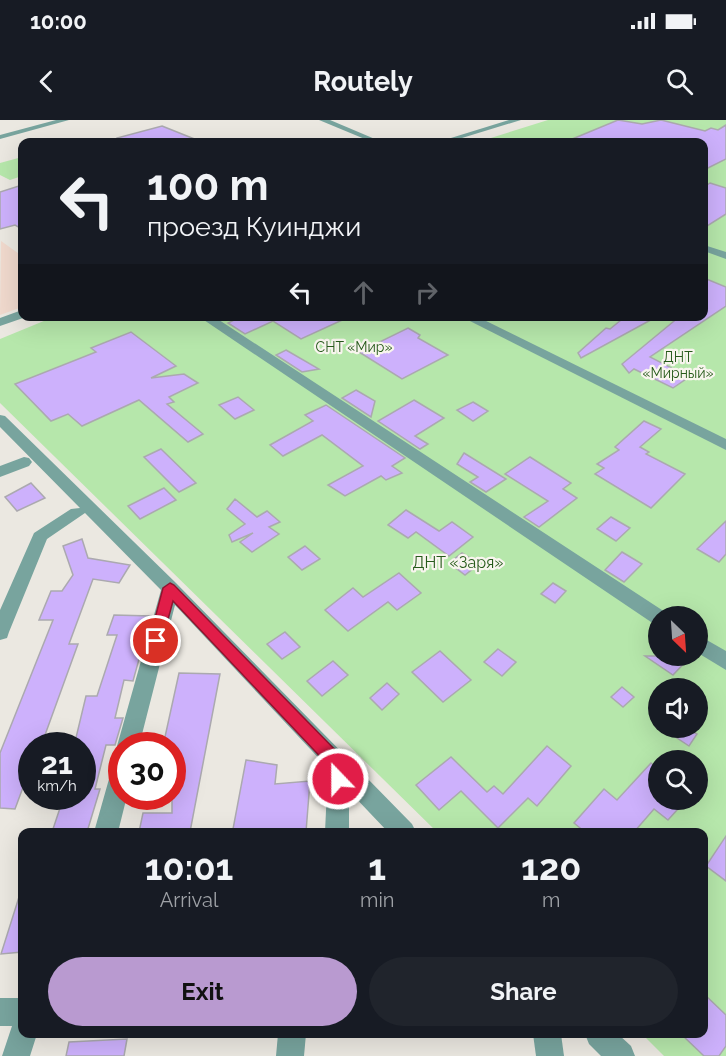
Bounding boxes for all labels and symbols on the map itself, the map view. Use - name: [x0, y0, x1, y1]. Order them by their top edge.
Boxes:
- park label: СНТ «Мир»: [316, 339, 392, 355]
- park label: ДНТ «Мирный»: [642, 349, 714, 381]
- park label: ДНТ «Заря»: [412, 553, 504, 572]
- north arrow: [648, 606, 708, 666]
- pin: [130, 615, 181, 666]
- speed limit sign: 30: [108, 732, 186, 810]
- position arrow: [306, 747, 370, 811]

